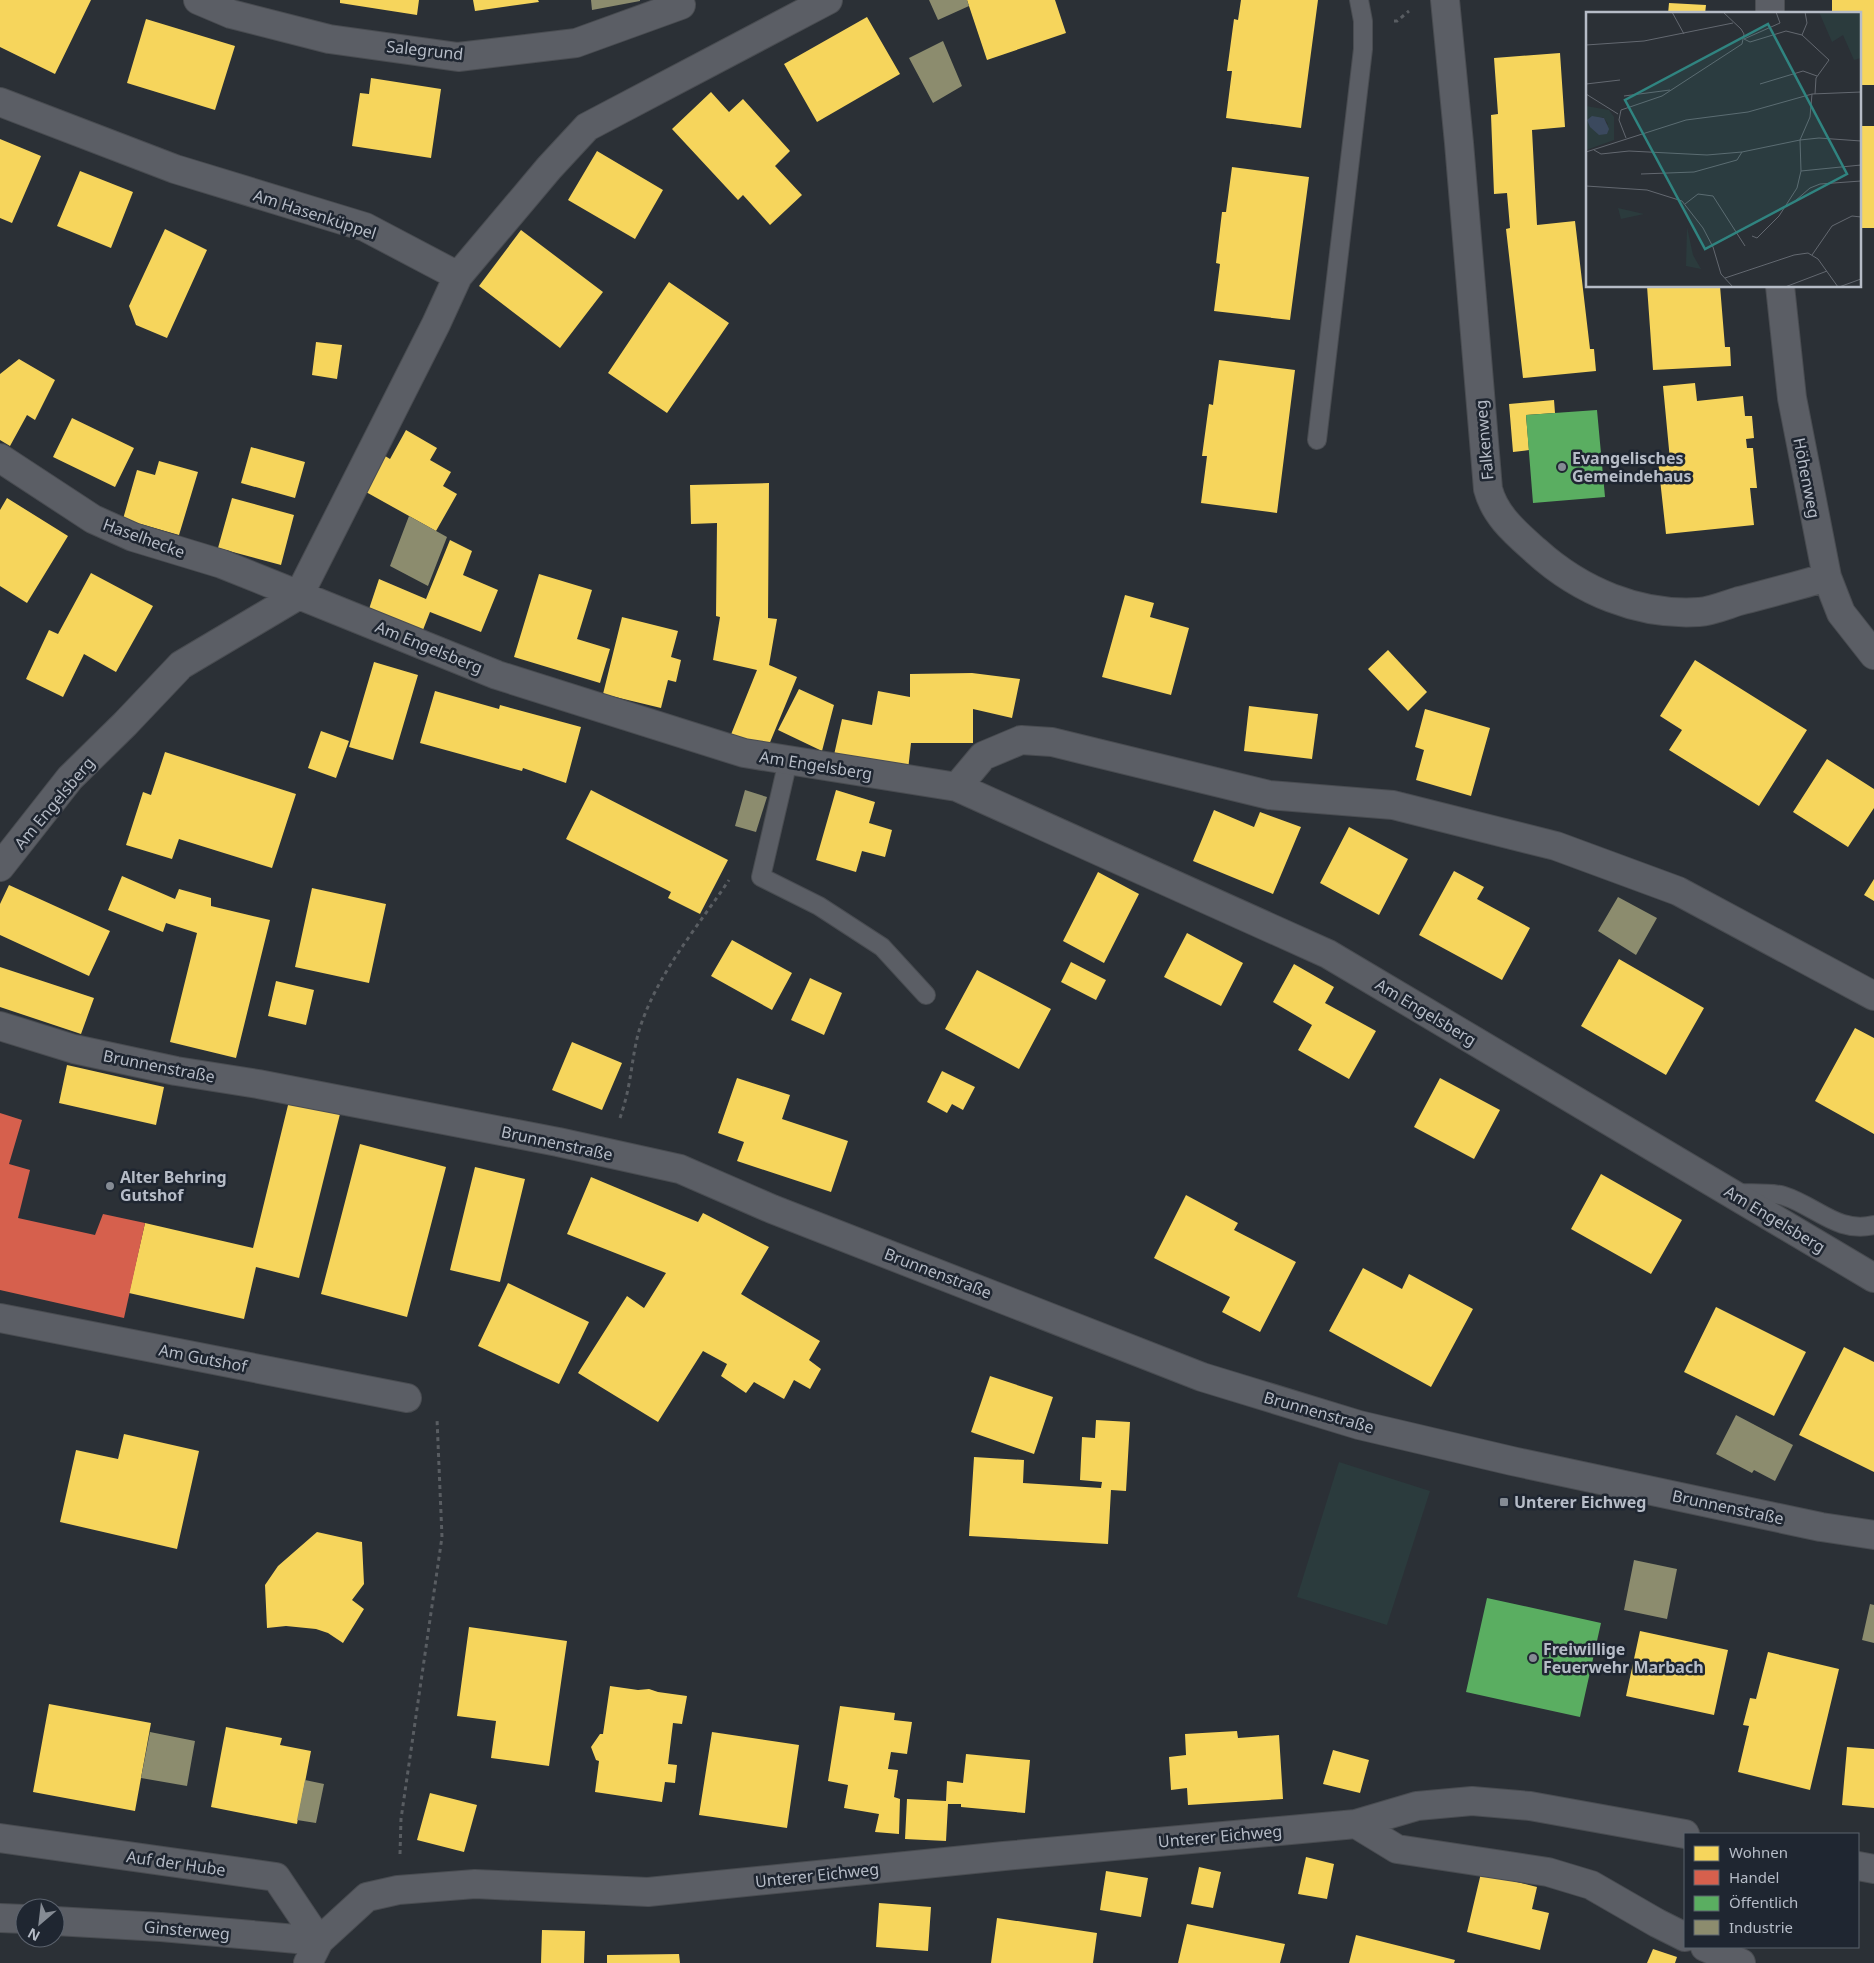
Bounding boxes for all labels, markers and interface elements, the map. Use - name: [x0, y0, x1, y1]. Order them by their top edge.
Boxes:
- inset map: [1586, 12, 1862, 288]
- street label: Salegrund: [386, 35, 464, 65]
- street label: Am Hasenküppel: [251, 184, 379, 244]
- street label: Falkenweg: [1470, 399, 1498, 481]
- street label: Höhenweg: [1788, 436, 1826, 520]
- place label: Evangelisches Gemeindehaus: [1572, 447, 1692, 487]
- marker: Evangelisches Gemeindehaus: [1556, 461, 1568, 473]
- street label: Haselhecke: [100, 513, 188, 563]
- street label: Am Engelsberg: [372, 615, 486, 679]
- street label: Am Engelsberg: [758, 745, 874, 785]
- street label: Am Engelsberg: [9, 752, 99, 854]
- street label: Am Engelsberg: [1372, 973, 1480, 1051]
- street label: Brunnenstraße: [101, 1044, 217, 1088]
- street label: Brunnenstraße: [499, 1120, 615, 1166]
- place label: Alter Behring Gutshof: [120, 1166, 227, 1206]
- marker: Alter Behring Gutshof: [104, 1180, 116, 1192]
- street label: Am Engelsberg: [1721, 1180, 1829, 1258]
- street label: Brunnenstraße: [881, 1242, 995, 1304]
- street label: Am Gutshof: [157, 1339, 250, 1378]
- street label: Brunnenstraße: [1261, 1386, 1377, 1438]
- street label: Brunnenstraße: [1670, 1484, 1786, 1530]
- place label: Unterer Eichweg: [1514, 1491, 1646, 1513]
- marker: Unterer Eichweg: [1498, 1496, 1510, 1508]
- place label: Freiwillige Feuerwehr Marbach: [1543, 1638, 1704, 1678]
- marker: Freiwillige Feuerwehr Marbach: [1527, 1652, 1539, 1664]
- street label: Unterer Eichweg: [1157, 1820, 1283, 1852]
- legend: [1684, 1833, 1859, 1948]
- text: Wohnen: [1729, 1842, 1788, 1862]
- street label: Auf der Hube: [125, 1845, 227, 1881]
- street label: Unterer Eichweg: [754, 1858, 880, 1892]
- text: Handel: [1729, 1867, 1779, 1887]
- text: Öffentlich: [1729, 1892, 1798, 1912]
- north arrow: [15, 1898, 65, 1948]
- street label: Ginsterweg: [143, 1915, 231, 1945]
- text: Industrie: [1729, 1917, 1793, 1937]
- text: N: [24, 1924, 43, 1946]

